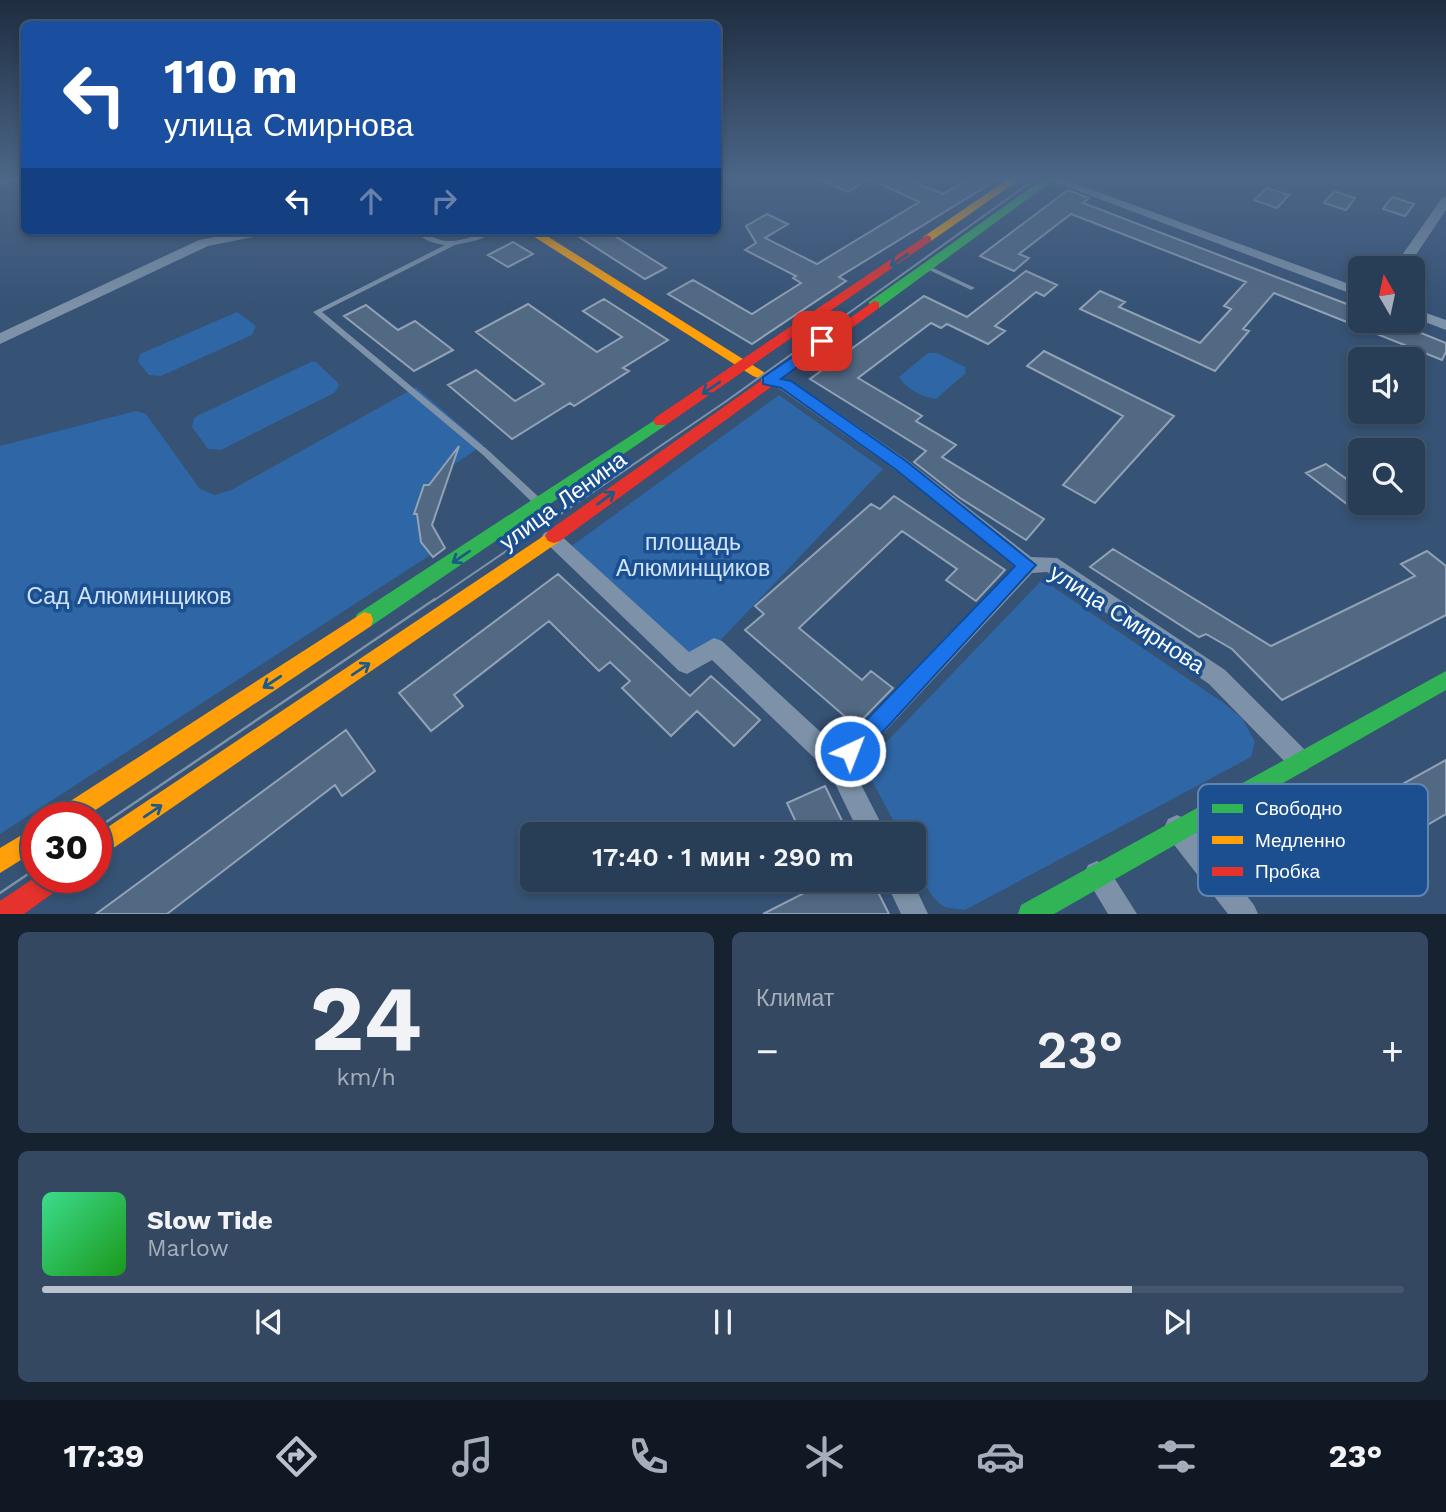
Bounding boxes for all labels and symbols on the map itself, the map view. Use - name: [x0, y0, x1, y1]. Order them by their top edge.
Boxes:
- one-way arrow: [890, 253, 909, 267]
- north arrow: [1348, 256, 1424, 332]
- pin: [792, 311, 852, 371]
- one-way arrow: [702, 381, 721, 395]
- street label: улица Ленина: [494, 446, 632, 556]
- one-way arrow: [597, 491, 616, 506]
- park label: площадь Алюминщиков: [616, 529, 770, 582]
- one-way arrow: [452, 550, 472, 564]
- street label: улица Смирнова: [1044, 559, 1210, 679]
- park label: Сад Алюминщиков: [26, 583, 232, 610]
- one-way arrow: [351, 662, 370, 676]
- one-way arrow: [262, 675, 282, 689]
- position arrow: [813, 714, 887, 788]
- legend: [1198, 784, 1428, 896]
- text: Свободно: [1255, 797, 1342, 820]
- speed limit sign: 30: [21, 802, 112, 893]
- one-way arrow: [143, 804, 162, 818]
- text: Медленно: [1255, 829, 1345, 852]
- text: Пробка: [1255, 860, 1320, 883]

